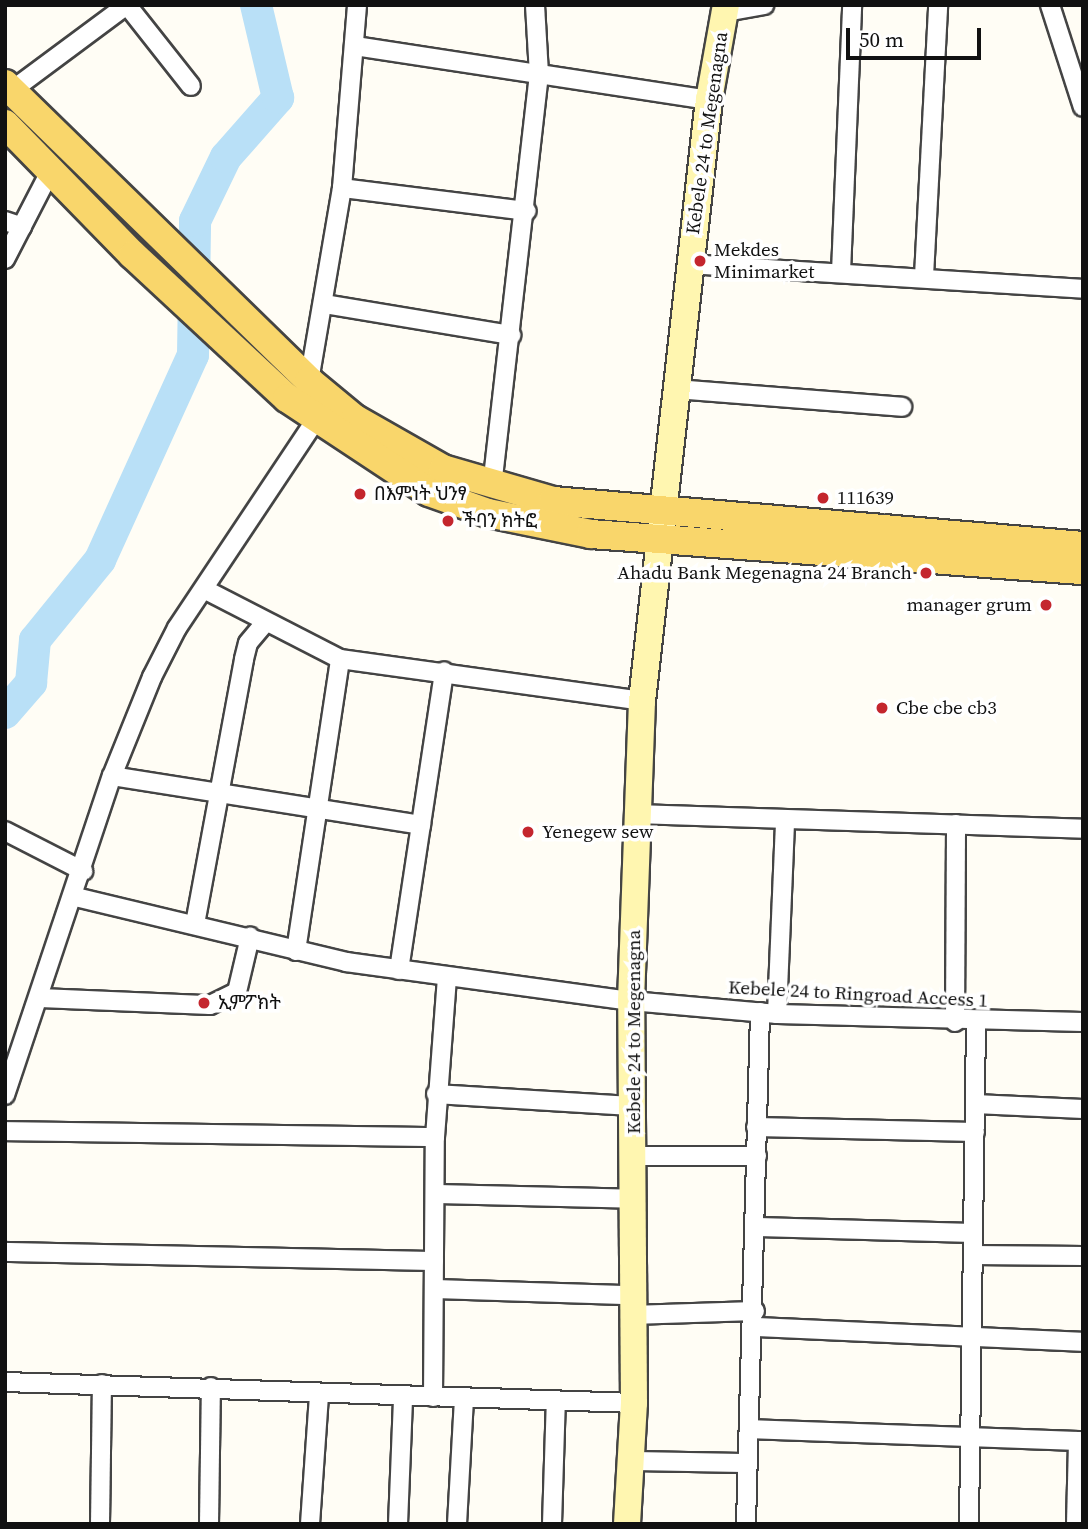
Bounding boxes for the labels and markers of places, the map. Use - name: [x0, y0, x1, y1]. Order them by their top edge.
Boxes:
- place label: Mekdes Minimarket: [714, 239, 814, 283]
- marker: Mekdes Minimarket: [692, 253, 708, 269]
- place label: በእምነት ህንፃ: [374, 483, 467, 505]
- marker: በእምነት ህንፃ: [352, 486, 368, 502]
- place label: 111639: [837, 487, 894, 509]
- marker: 111639: [815, 490, 831, 506]
- place label: ችባን ክትፎ: [462, 510, 537, 532]
- marker: ችባን ክትፎ: [440, 513, 456, 529]
- place label: Ahadu Bank Megenagna 24 Branch: [617, 562, 912, 584]
- marker: Ahadu Bank Megenagna 24 Branch: [918, 565, 934, 581]
- place label: manager grum: [906, 594, 1032, 616]
- marker: manager grum: [1038, 597, 1054, 613]
- place label: Cbe cbe cb3: [896, 697, 997, 719]
- marker: Cbe cbe cb3: [874, 700, 890, 716]
- place label: Yenegew sew: [542, 821, 654, 843]
- marker: Yenegew sew: [520, 824, 536, 840]
- place label: ኢምፖክት: [218, 992, 281, 1014]
- marker: ኢምፖክት: [196, 995, 212, 1011]

